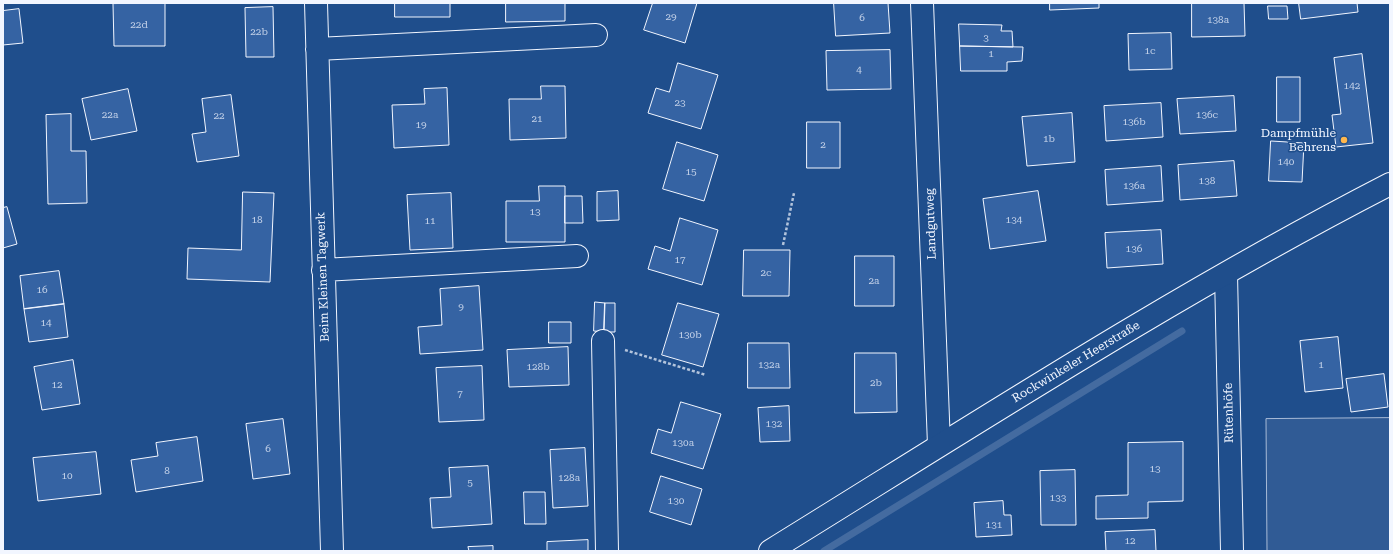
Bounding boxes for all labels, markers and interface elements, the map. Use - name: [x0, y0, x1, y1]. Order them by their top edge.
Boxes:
- house number: 29: [665, 11, 677, 23]
- house number: 6: [859, 12, 865, 24]
- house number: 138a: [1207, 14, 1229, 26]
- house number: 22d: [130, 19, 148, 31]
- house number: 22b: [250, 26, 268, 38]
- house number: 3: [983, 32, 989, 44]
- house number: 1c: [1144, 45, 1156, 57]
- house number: 1: [988, 48, 994, 60]
- house number: 4: [856, 64, 862, 76]
- house number: 142: [1344, 80, 1360, 92]
- house number: 23: [674, 97, 686, 109]
- house number: 22a: [102, 109, 118, 121]
- house number: 136c: [1196, 109, 1218, 121]
- house number: 22: [213, 110, 225, 122]
- house number: 21: [531, 113, 543, 125]
- house number: 136b: [1122, 116, 1146, 128]
- house number: 19: [415, 119, 427, 131]
- place label: Dampfmühle Behrens: [1261, 126, 1336, 154]
- house number: 1b: [1043, 133, 1055, 145]
- marker: Dampfmühle Behrens: [1339, 135, 1349, 145]
- house number: 2: [820, 139, 826, 151]
- house number: 140: [1278, 156, 1294, 168]
- house number: 15: [685, 166, 697, 178]
- house number: 138: [1199, 175, 1215, 187]
- house number: 136a: [1123, 180, 1145, 192]
- street label: Landgutweg: [923, 188, 939, 260]
- house number: 13: [529, 206, 541, 218]
- street label: Beim Kleinen Tagwerk: [314, 212, 332, 342]
- house number: 18: [251, 214, 263, 226]
- house number: 134: [1006, 214, 1022, 226]
- house number: 11: [424, 215, 436, 227]
- house number: 136: [1126, 243, 1142, 255]
- house number: 17: [674, 254, 686, 266]
- house number: 2c: [760, 267, 772, 279]
- house number: 2a: [868, 275, 880, 287]
- house number: 16: [36, 284, 48, 296]
- house number: 9: [458, 301, 464, 313]
- house number: 14: [40, 317, 52, 329]
- street label: Rockwinkeler Heerstraße: [1009, 318, 1143, 406]
- house number: 130b: [678, 329, 702, 341]
- house number: 132a: [758, 359, 780, 371]
- house number: 1: [1318, 359, 1324, 371]
- house number: 128b: [526, 361, 550, 373]
- house number: 2b: [870, 377, 882, 389]
- house number: 12: [51, 379, 63, 391]
- street label: Rütenhöfe: [1221, 383, 1237, 443]
- house number: 7: [457, 388, 463, 400]
- house number: 132: [766, 418, 782, 430]
- house number: 130a: [672, 437, 694, 449]
- house number: 6: [265, 443, 271, 455]
- house number: 13: [1149, 463, 1161, 475]
- house number: 8: [164, 465, 170, 477]
- house number: 10: [61, 470, 73, 482]
- house number: 128a: [558, 472, 580, 484]
- house number: 5: [467, 477, 473, 489]
- house number: 133: [1050, 492, 1066, 504]
- house number: 130: [668, 495, 684, 507]
- house number: 131: [986, 519, 1002, 531]
- house number: 12: [1124, 535, 1136, 547]

